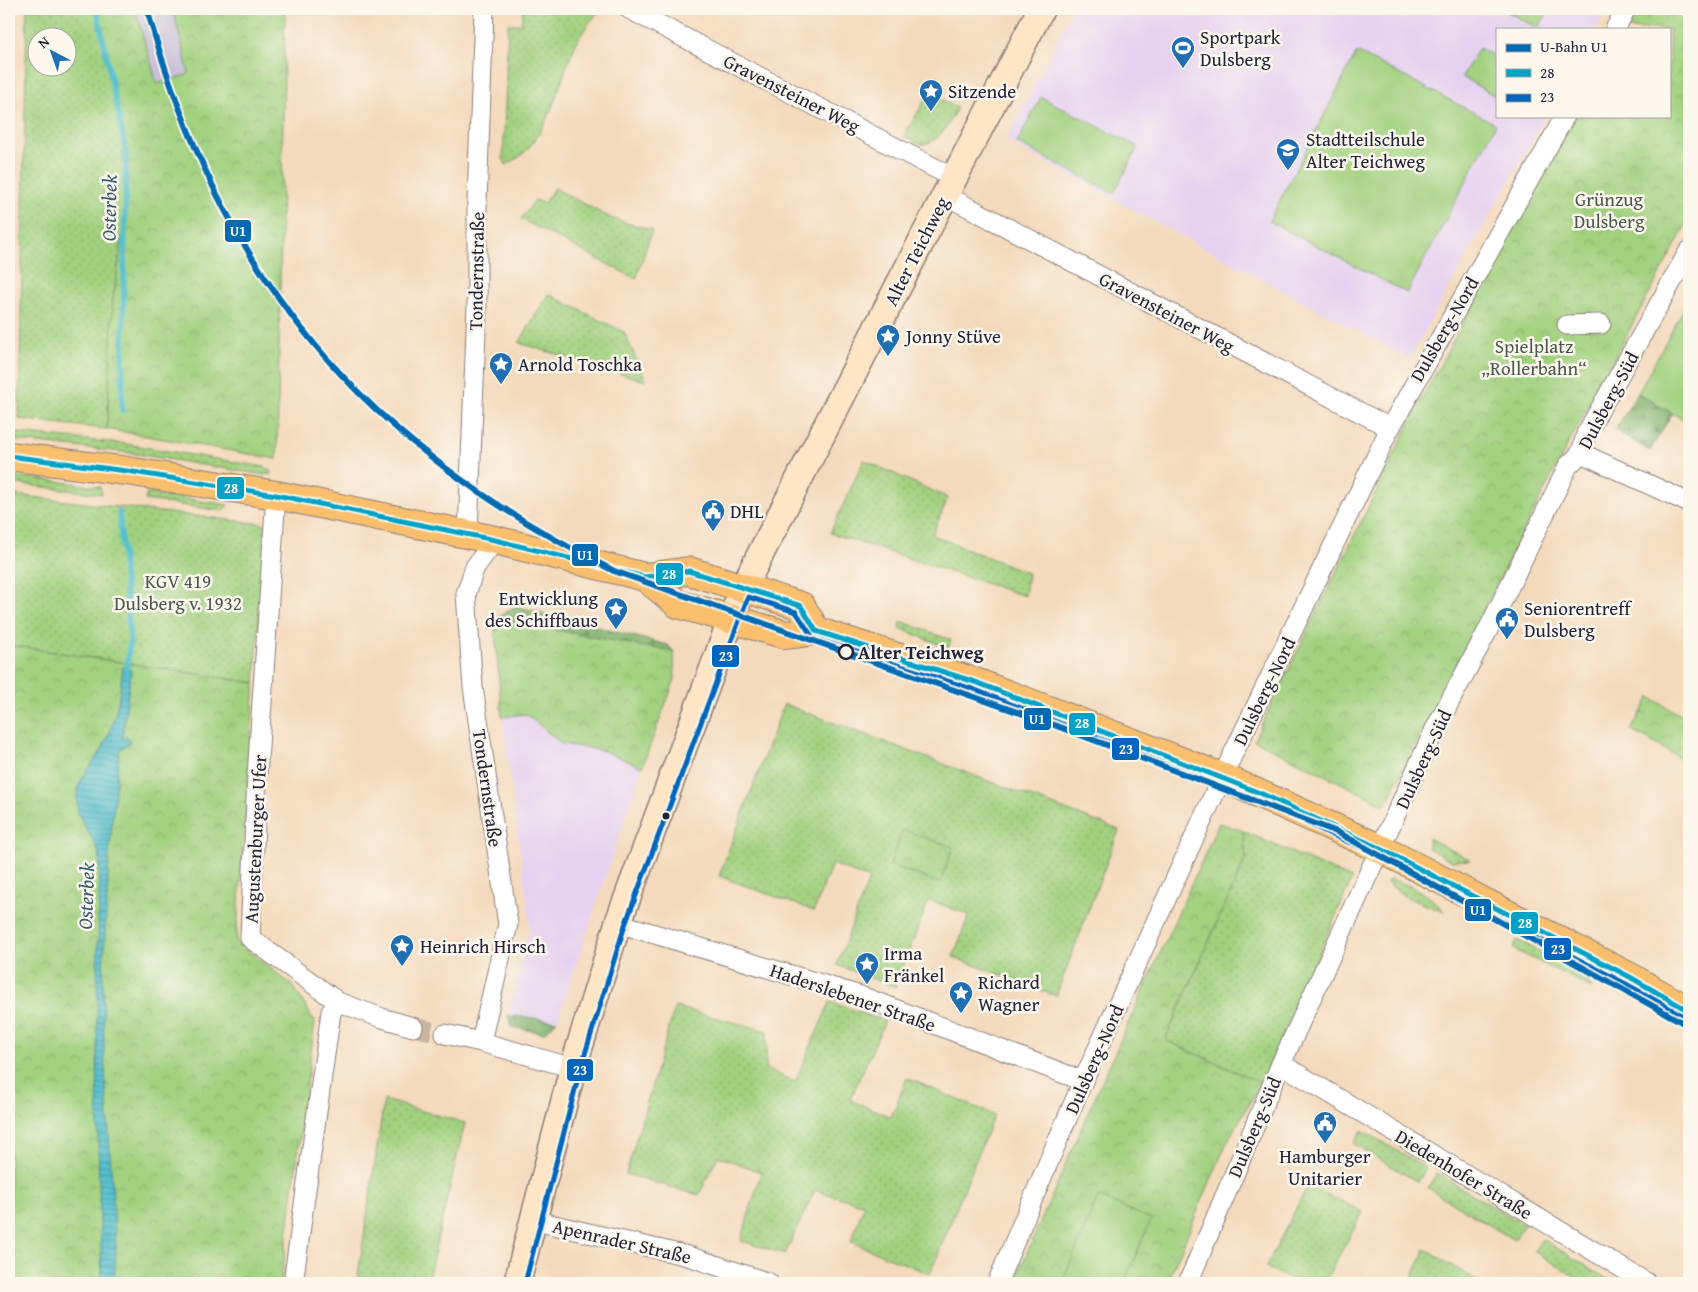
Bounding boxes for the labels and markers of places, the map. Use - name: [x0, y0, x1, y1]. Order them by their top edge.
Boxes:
- place label: Sportpark Dulsberg: [1200, 23, 1281, 73]
- sports icon: Sportpark Dulsberg: [1170, 35, 1196, 69]
- place label: Sitzende: [948, 77, 1016, 105]
- place icon: Sitzende: [918, 78, 944, 112]
- place label: Stadtteilschule Alter Teichweg: [1306, 125, 1425, 175]
- school or university icon: Stadtteilschule Alter Teichweg: [1275, 137, 1301, 171]
- place label: Jonny Stüve: [904, 322, 1001, 350]
- place icon: Jonny Stüve: [875, 323, 901, 357]
- place label: Arnold Toschka: [518, 350, 642, 378]
- place icon: Arnold Toschka: [488, 351, 514, 385]
- place label: DHL: [730, 497, 763, 525]
- public building icon: DHL: [700, 498, 726, 532]
- place label: Entwicklung des Schiffbaus: [485, 584, 599, 634]
- place label: Seniorentreff Dulsberg: [1524, 594, 1632, 644]
- place icon: Entwicklung des Schiffbaus: [603, 596, 629, 630]
- public building icon: Seniorentreff Dulsberg: [1494, 606, 1520, 640]
- place label: Alter Teichweg: [858, 638, 985, 666]
- marker: Alter Teichweg: [838, 644, 854, 660]
- unlabelled marker: [661, 811, 671, 821]
- place label: Heinrich Hirsch: [420, 932, 546, 960]
- place icon: Heinrich Hirsch: [389, 933, 415, 967]
- place label: Irma Fränkel: [884, 939, 944, 989]
- place icon: Irma Fränkel: [854, 951, 880, 985]
- place label: Richard Wagner: [978, 968, 1041, 1018]
- place icon: Richard Wagner: [948, 980, 974, 1014]
- public building icon: Hamburger Unitarier: [1312, 1110, 1338, 1144]
- place label: Hamburger Unitarier: [1279, 1142, 1371, 1192]

